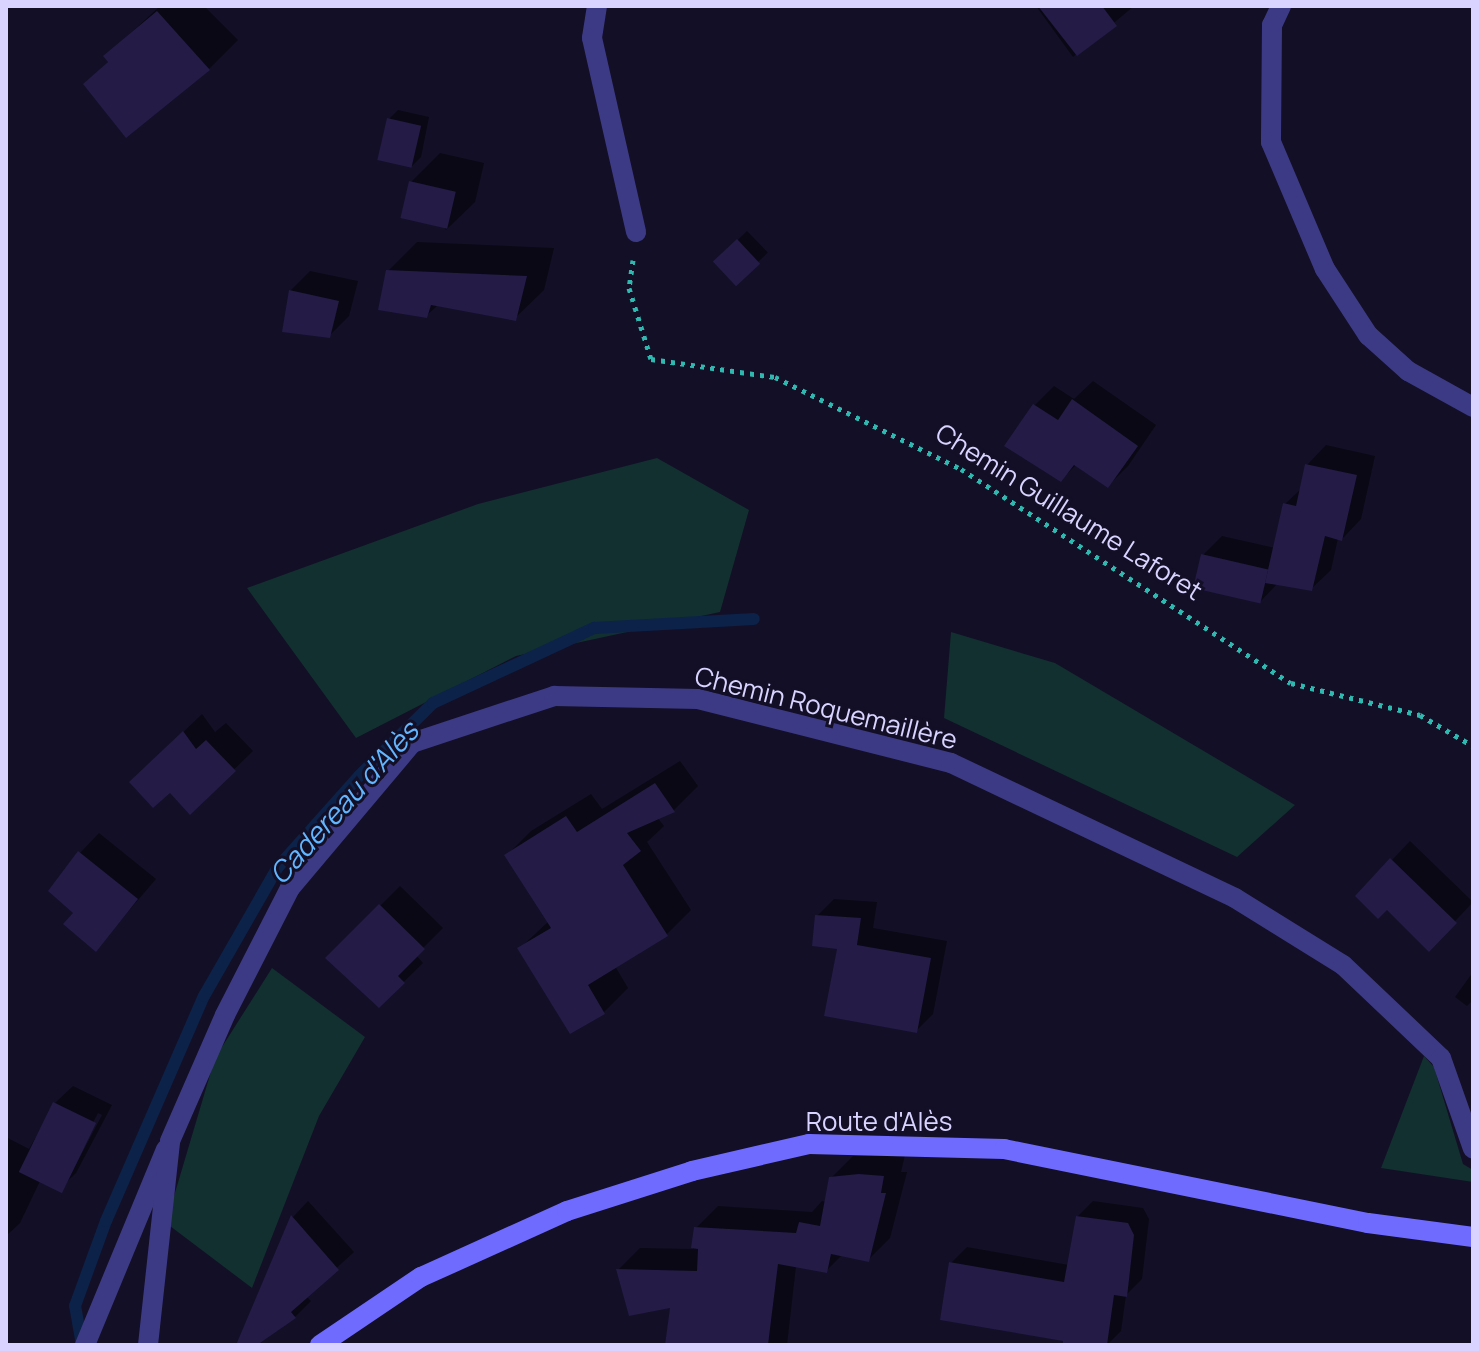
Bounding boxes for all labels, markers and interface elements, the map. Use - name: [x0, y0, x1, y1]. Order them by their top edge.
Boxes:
- street label: Chemin Guillaume Laforet: [930, 417, 1208, 607]
- street label: Chemin Roquemaillère: [692, 660, 960, 756]
- water label: Cadereau d'Alès: [261, 714, 425, 890]
- street label: Route d'Alès: [806, 1106, 952, 1138]

